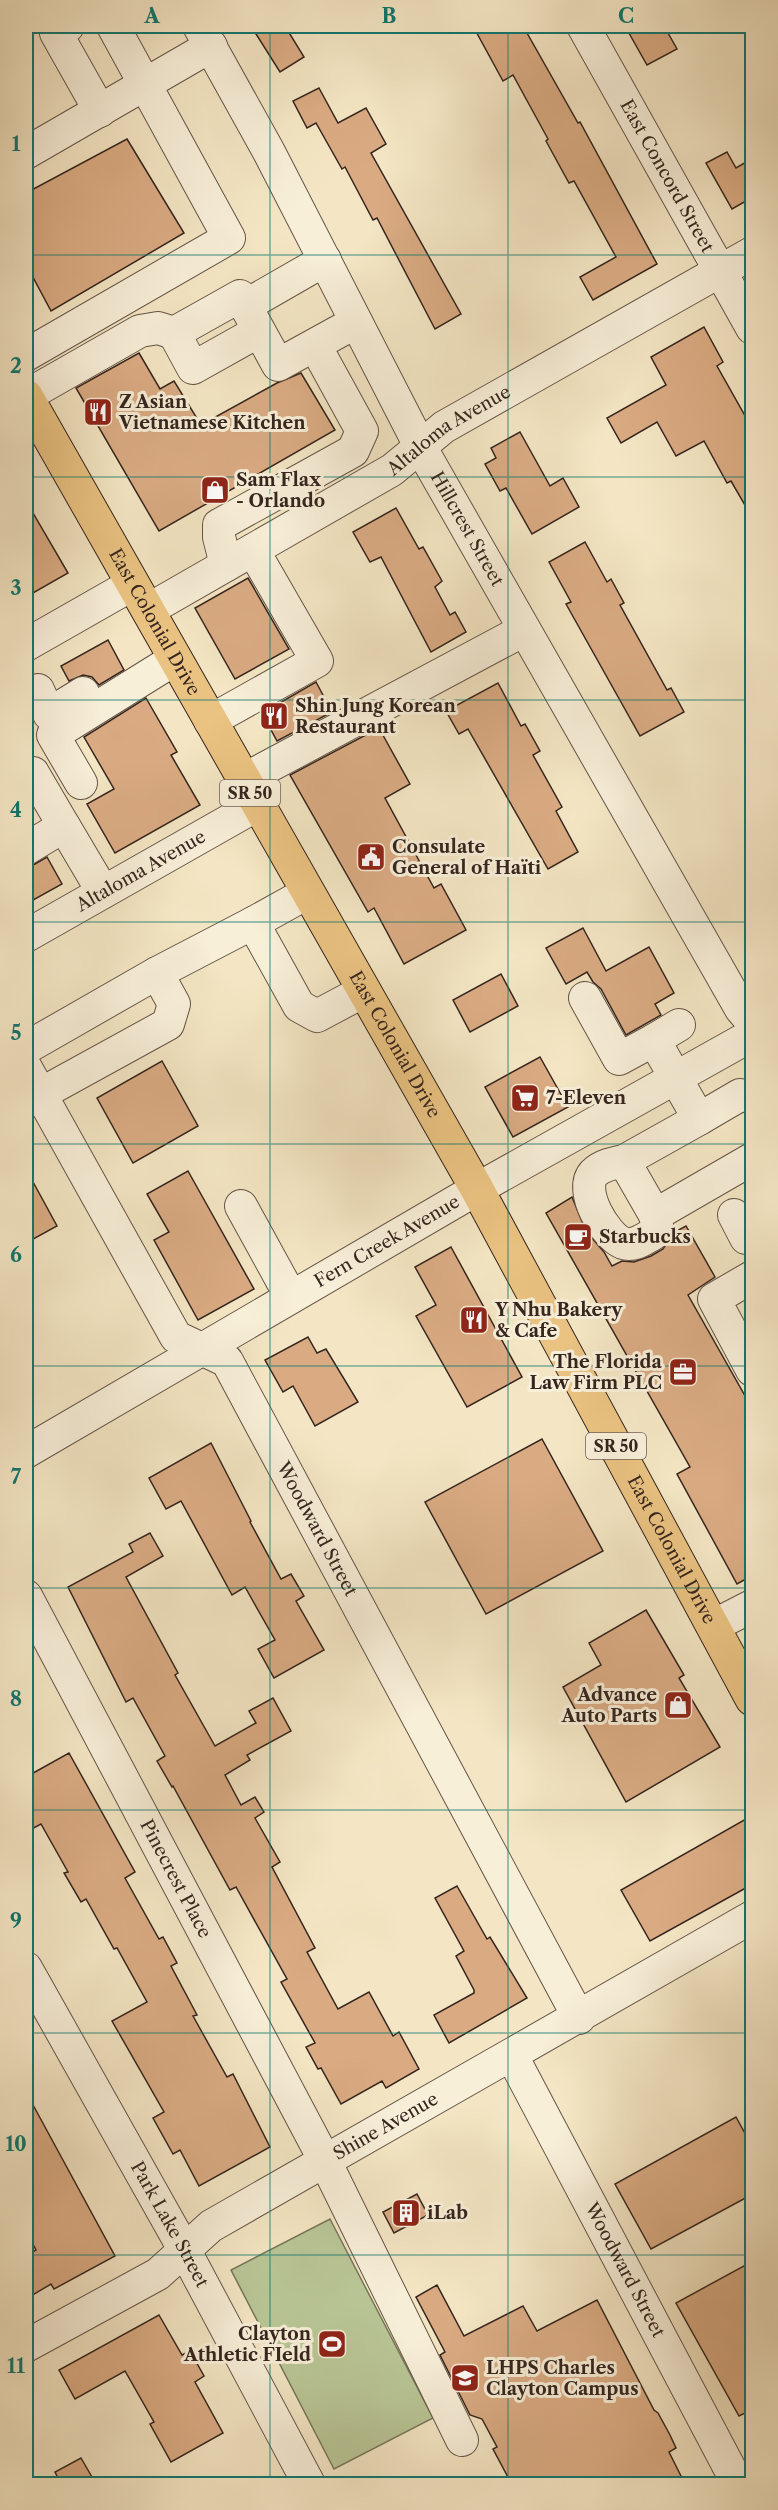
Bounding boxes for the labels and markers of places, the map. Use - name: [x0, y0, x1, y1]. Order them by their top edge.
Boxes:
- place label: Z Asian Vietnamese Kitchen: [118, 391, 306, 434]
- restaurant icon: Z Asian Vietnamese Kitchen: [82, 396, 114, 428]
- place label: Sam Flax - Orlando: [236, 469, 325, 512]
- shop icon: Sam Flax - Orlando: [199, 474, 231, 506]
- place label: Shin Jung Korean Restaurant: [295, 695, 456, 738]
- restaurant icon: Shin Jung Korean Restaurant: [258, 700, 290, 732]
- place label: Consulate General of Haïti: [392, 836, 542, 879]
- public building icon: Consulate General of Haïti: [355, 841, 387, 873]
- supermarket icon: 7-Eleven: [509, 1082, 541, 1114]
- place label: 7-Eleven: [546, 1087, 627, 1109]
- cafe icon: Starbucks: [562, 1221, 594, 1253]
- place label: Starbucks: [599, 1226, 691, 1248]
- place label: Y Nhu Bakery & Cafe: [494, 1299, 623, 1342]
- restaurant icon: Y Nhu Bakery & Cafe: [458, 1304, 490, 1336]
- place label: The Florida Law Firm PLC: [529, 1351, 663, 1394]
- office icon: The Florida Law Firm PLC: [667, 1356, 699, 1388]
- place label: Advance Auto Parts: [560, 1684, 657, 1727]
- shop icon: Advance Auto Parts: [662, 1689, 694, 1721]
- building icon: iLab: [390, 2197, 422, 2229]
- place label: iLab: [427, 2202, 468, 2224]
- place label: Clayton Athletic FIeld: [183, 2323, 312, 2366]
- sports icon: Clayton Athletic FIeld: [316, 2328, 348, 2360]
- place label: LHPS Charles Clayton Campus: [486, 2357, 639, 2400]
- school or university icon: LHPS Charles Clayton Campus: [449, 2362, 481, 2394]

